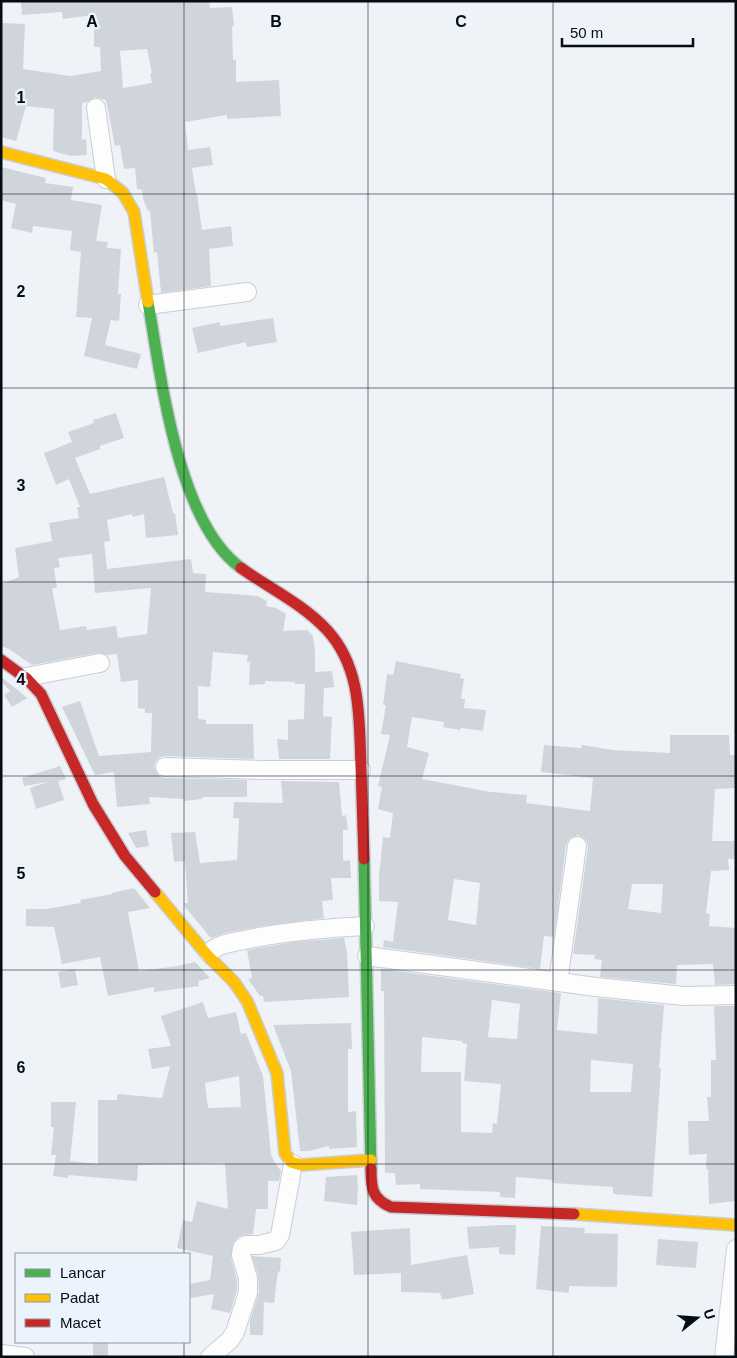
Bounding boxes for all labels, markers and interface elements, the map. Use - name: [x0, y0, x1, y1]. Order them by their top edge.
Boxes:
- text: A: [86, 13, 98, 30]
- text: B: [270, 13, 282, 30]
- text: C: [455, 13, 467, 30]
- scale bar: [562, 15, 693, 47]
- text: 50 m: [570, 24, 603, 41]
- text: 1: [17, 89, 26, 106]
- text: 2: [17, 283, 26, 300]
- text: 3: [17, 477, 26, 494]
- text: 4: [17, 671, 26, 688]
- text: 5: [17, 865, 26, 882]
- text: 6: [17, 1059, 26, 1076]
- legend: [15, 1253, 190, 1343]
- text: Lancar: [60, 1264, 106, 1281]
- text: Padat: [60, 1289, 100, 1306]
- north arrow: [672, 1293, 722, 1343]
- text: U: [700, 1307, 719, 1321]
- text: Macet: [60, 1314, 102, 1331]

